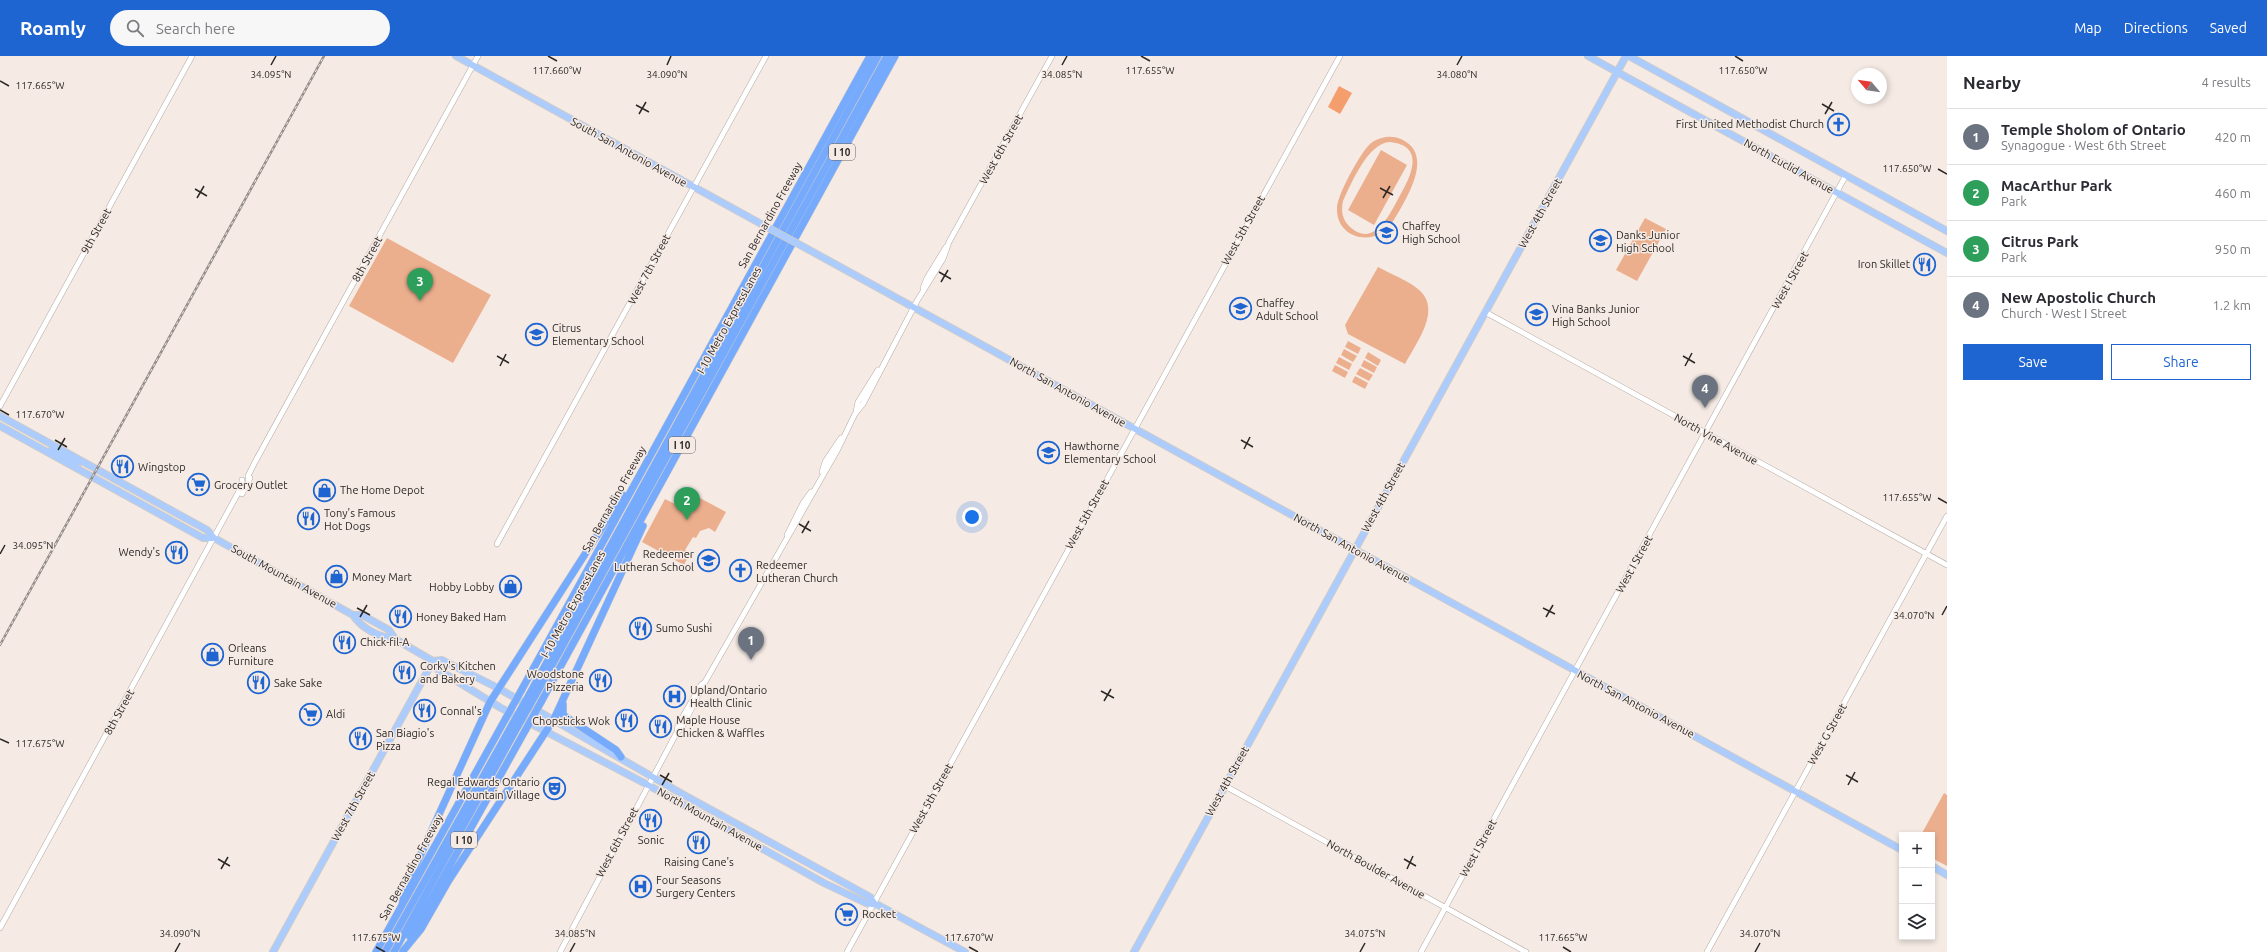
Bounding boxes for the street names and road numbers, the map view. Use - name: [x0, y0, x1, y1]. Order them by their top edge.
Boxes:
- street label: West 6th Street: [977, 112, 1025, 186]
- street label: South San Antonio Avenue: [569, 115, 689, 189]
- street label: North Euclid Avenue: [1742, 136, 1836, 196]
- road number: I 10: [829, 144, 855, 160]
- street label: San Bernardino Freeway: [736, 159, 804, 270]
- street label: West 4th Street: [1516, 176, 1564, 250]
- street label: West 5th Street: [1219, 193, 1267, 267]
- street label: 9th Street: [79, 206, 114, 256]
- street label: West 7th Street: [625, 231, 673, 306]
- street label: 8th Street: [350, 234, 385, 284]
- street label: West I Street: [1769, 249, 1811, 311]
- street label: I-10 Metro ExpressLanes: [695, 264, 764, 376]
- street label: North San Antonio Avenue: [1008, 355, 1128, 429]
- street label: North Vine Avenue: [1672, 411, 1760, 467]
- road number: I 10: [669, 437, 695, 453]
- street label: San Bernardino Freeway: [580, 443, 648, 554]
- street label: West 4th Street: [1359, 460, 1407, 534]
- street label: West 5th Street: [1063, 477, 1111, 551]
- street label: North San Antonio Avenue: [1292, 511, 1412, 585]
- street label: West I Street: [1613, 533, 1655, 595]
- street label: South Mountain Avenue: [229, 542, 339, 610]
- street label: I-10 Metro ExpressLanes: [539, 548, 608, 660]
- street label: North San Antonio Avenue: [1575, 668, 1697, 740]
- street label: 8th Street: [102, 687, 137, 737]
- street label: West G Street: [1805, 701, 1849, 767]
- street label: West 4th Street: [1203, 744, 1251, 818]
- street label: West 5th Street: [907, 761, 955, 835]
- street label: West 7th Street: [329, 769, 377, 843]
- street label: North Mountain Avenue: [655, 785, 765, 853]
- street label: West 6th Street: [593, 804, 641, 879]
- street label: San Bernardino Freeway: [377, 811, 445, 922]
- street label: West I Street: [1457, 817, 1499, 879]
- road number: I 10: [451, 832, 477, 848]
- street label: North Boulder Avenue: [1325, 837, 1427, 901]

